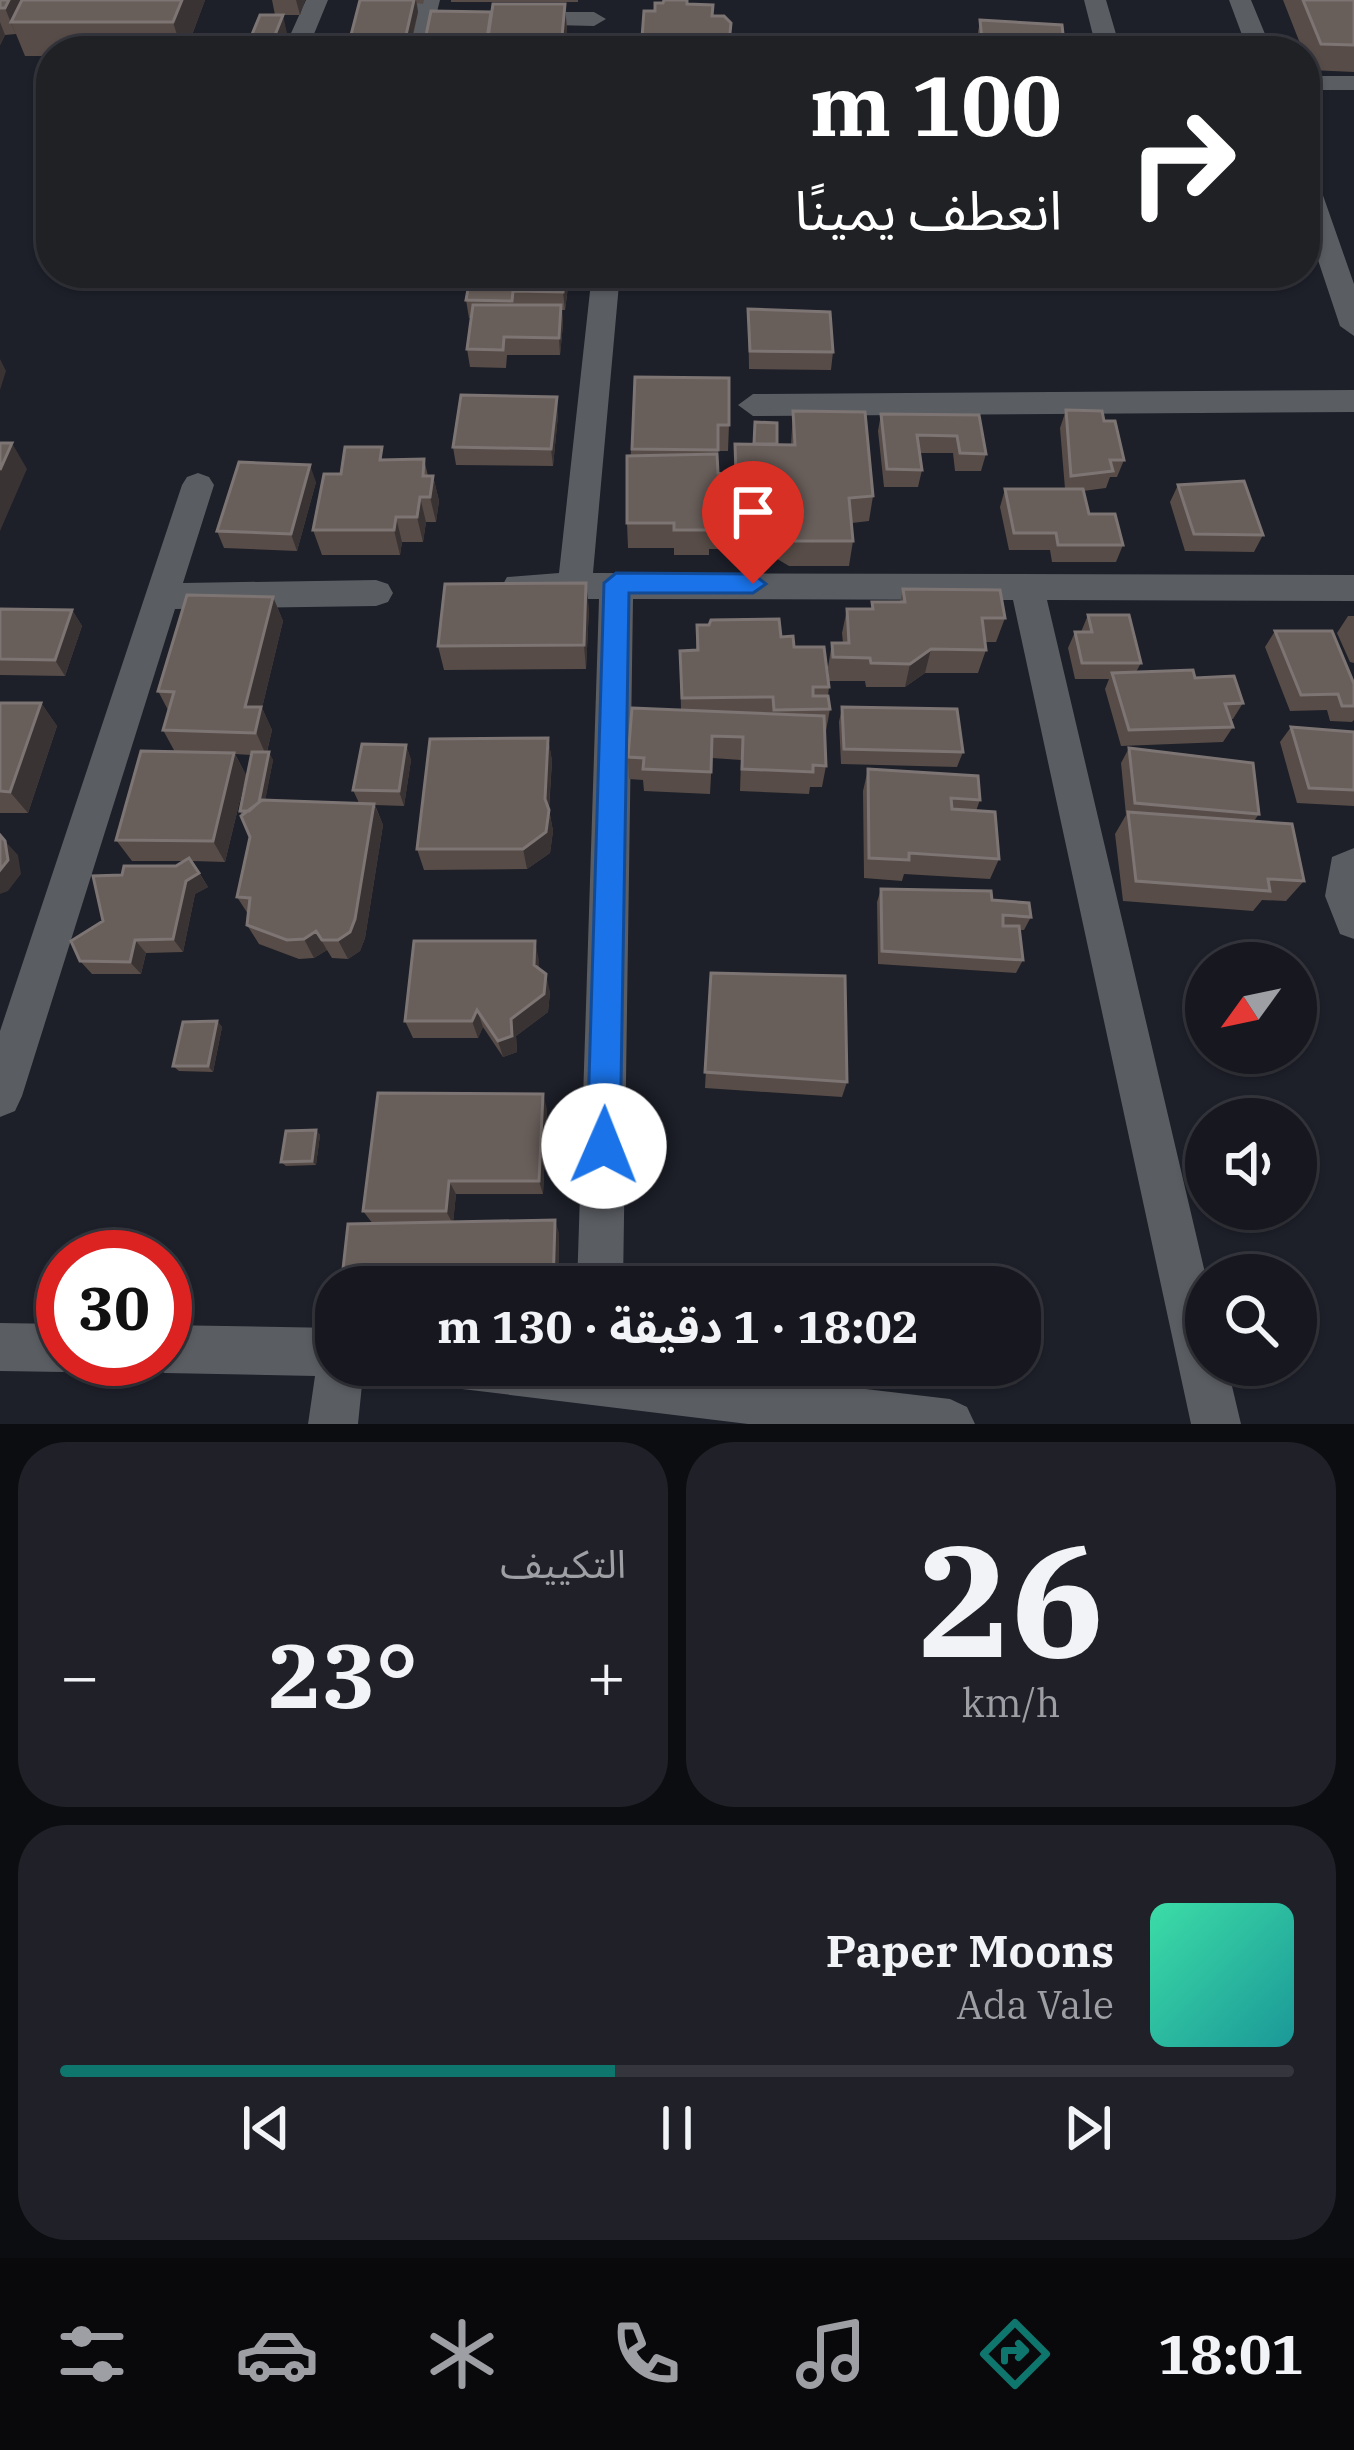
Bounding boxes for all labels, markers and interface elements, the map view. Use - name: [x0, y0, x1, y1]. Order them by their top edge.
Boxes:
- text: 100 m: [810, 50, 1062, 159]
- icon: right: [1104, 84, 1260, 240]
- text: انعطف يمينًا: [795, 175, 1062, 245]
- pin: [702, 461, 804, 584]
- icon: arrive: [720, 479, 786, 545]
- north arrow: [1185, 942, 1317, 1074]
- map controls: [1185, 942, 1317, 1386]
- position arrow: [541, 1083, 667, 1209]
- button: sound: [1185, 1098, 1317, 1230]
- speed limit sign: 30: [36, 1230, 192, 1386]
- button: search: [1185, 1254, 1317, 1386]
- text: 18:02 · 1 دقيقة · 130 m: [437, 1297, 919, 1355]
- text: 26: [917, 1497, 1105, 1700]
- text: التكييف: [500, 1538, 626, 1589]
- text: 23°: [268, 1616, 418, 1733]
- text: −: [60, 1632, 100, 1718]
- text: +: [586, 1632, 626, 1718]
- text: km/h: [962, 1677, 1060, 1728]
- text: Paper Moons: [826, 1921, 1114, 1979]
- text: Ada Vale: [956, 1979, 1114, 2030]
- icon: previous: [233, 2095, 299, 2161]
- icon: pause: [644, 2095, 710, 2161]
- icon: next: [1055, 2095, 1121, 2161]
- icon: filters: [50, 2312, 134, 2396]
- icon: car: [235, 2312, 319, 2396]
- icon: climate: [420, 2312, 504, 2396]
- icon: phone: [604, 2312, 688, 2396]
- icon: music: [789, 2312, 873, 2396]
- icon: directions: [973, 2312, 1057, 2396]
- text: 18:01: [1158, 2319, 1304, 2389]

